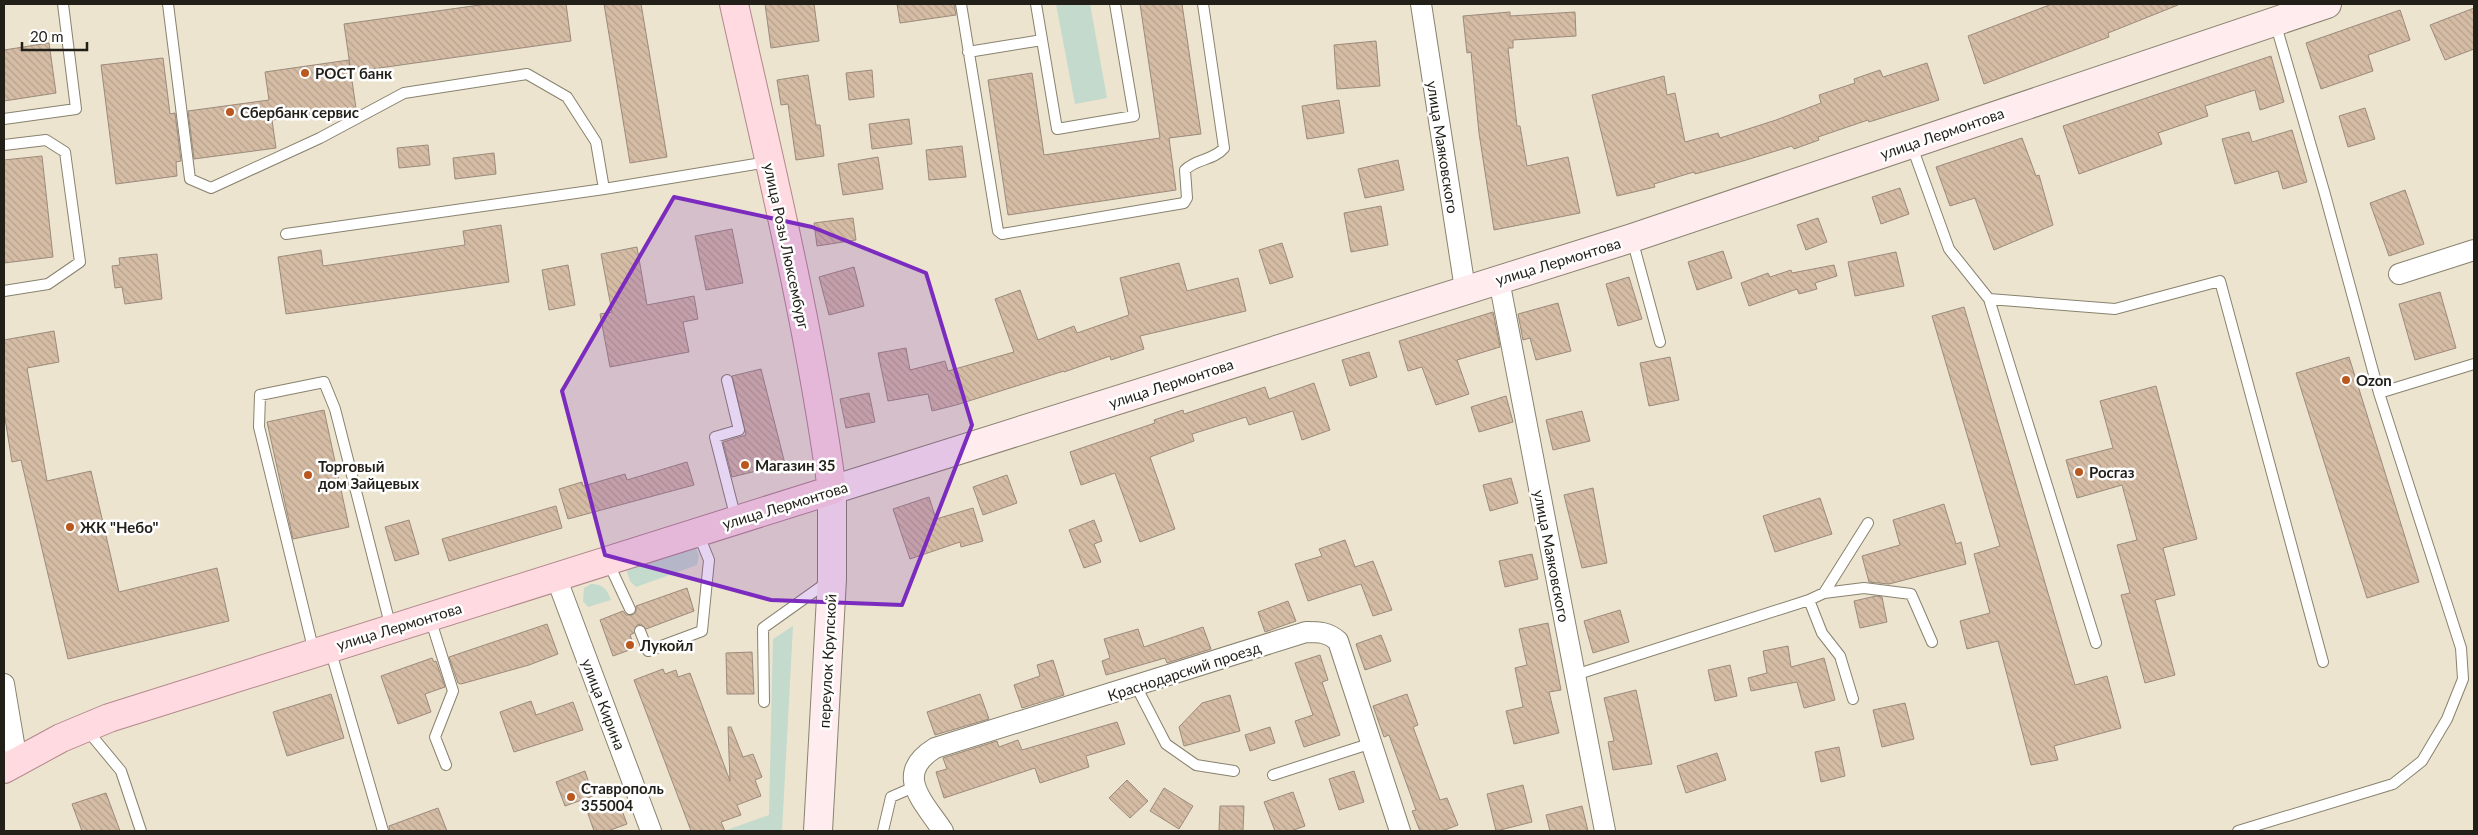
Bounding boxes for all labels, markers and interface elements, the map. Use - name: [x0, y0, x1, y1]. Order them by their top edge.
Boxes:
- scale bar: [22, 20, 88, 52]
- text: 20 m: [30, 27, 64, 45]
- place label: РОСТ банк: [315, 64, 393, 82]
- marker: РОСТ банк: [299, 67, 311, 79]
- street label: улица Маяковского: [1424, 79, 1462, 215]
- place label: Сбербанк сервис: [240, 103, 359, 121]
- street label: улица Лермонтова: [1878, 103, 2006, 163]
- marker: Сбербанк сервис: [224, 106, 236, 118]
- street label: улица Розы Люксембург: [761, 161, 813, 331]
- street label: улица Лермонтова: [1493, 233, 1623, 289]
- street label: улица Лермонтова: [1106, 354, 1236, 412]
- place label: Ozon: [2356, 371, 2392, 389]
- marker: Ozon: [2340, 374, 2352, 386]
- place label: Магазин 35: [755, 456, 836, 474]
- place label: Торговый дом Зайцевых: [318, 457, 419, 492]
- marker: Магазин 35: [739, 459, 751, 471]
- place label: Росгаз: [2089, 463, 2135, 481]
- marker: Росгаз: [2073, 466, 2085, 478]
- marker: Торговый дом Зайцевых: [302, 469, 314, 481]
- street label: улица Лермонтова: [720, 477, 850, 533]
- street label: улица Маяковского: [1530, 488, 1574, 624]
- place label: ЖК "Небо": [80, 518, 159, 536]
- marker: ЖК "Небо": [64, 521, 76, 533]
- street label: переулок Крупской: [814, 593, 840, 729]
- street label: улица Лермонтова: [334, 598, 464, 654]
- place label: Лукойл: [639, 636, 693, 654]
- street label: Краснодарский проезд: [1105, 638, 1263, 704]
- marker: Лукойл: [624, 639, 636, 651]
- street label: улица Кирина: [578, 656, 630, 752]
- place label: Ставрополь 355004: [581, 779, 664, 814]
- marker: Ставрополь 355004: [565, 791, 577, 803]

